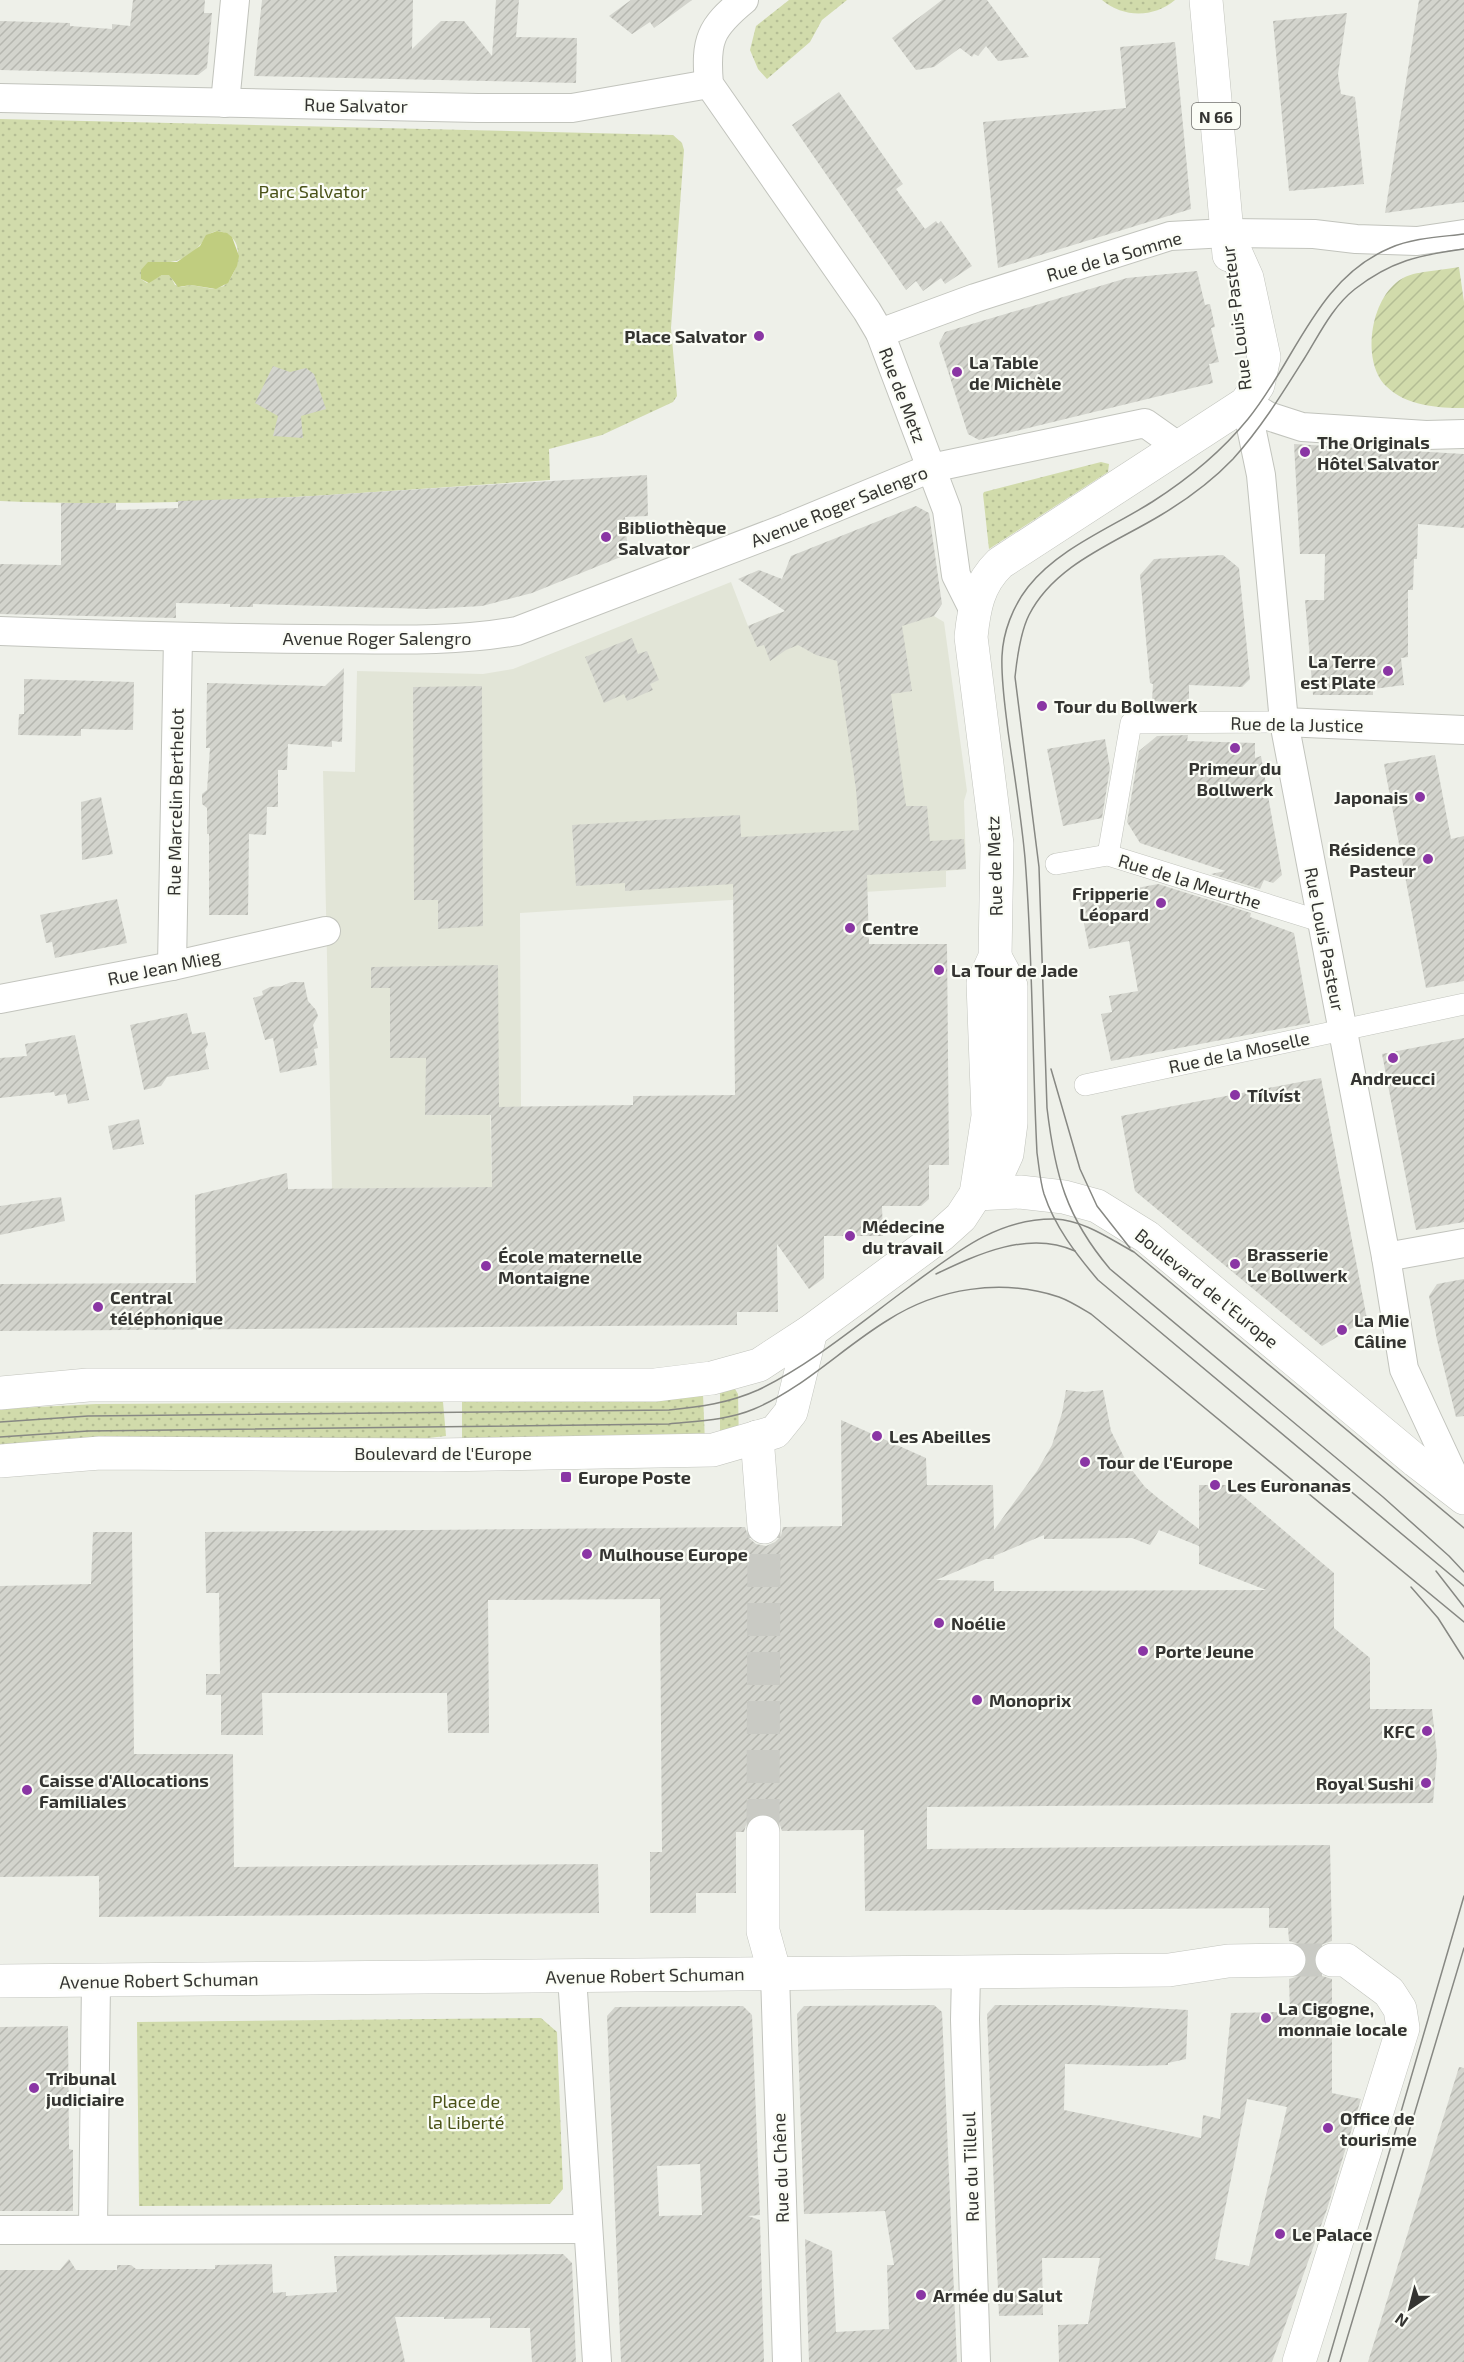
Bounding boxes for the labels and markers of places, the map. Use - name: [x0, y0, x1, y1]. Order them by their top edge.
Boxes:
- place label: Place Salvator: [624, 325, 747, 347]
- marker: Place Salvator: [752, 329, 766, 343]
- place label: La Table de Michèle: [969, 351, 1061, 394]
- marker: La Table de Michèle: [950, 365, 964, 379]
- place label: The Originals Hôtel Salvator: [1317, 431, 1440, 474]
- marker: The Originals Hôtel Salvator: [1298, 445, 1312, 459]
- place label: Bibliothèque Salvator: [618, 516, 727, 559]
- marker: Bibliothèque Salvator: [599, 530, 613, 544]
- place label: La Terre est Plate: [1300, 650, 1376, 693]
- marker: La Terre est Plate: [1381, 664, 1395, 678]
- place label: Tour du Bollwerk: [1054, 695, 1198, 717]
- marker: Tour du Bollwerk: [1035, 699, 1049, 713]
- marker: Primeur du Bollwerk: [1228, 741, 1242, 755]
- place label: Primeur du Bollwerk: [1188, 757, 1282, 800]
- place label: Japonais: [1334, 786, 1408, 808]
- marker: Japonais: [1413, 790, 1427, 804]
- place label: Résidence Pasteur: [1329, 838, 1416, 881]
- marker: Résidence Pasteur: [1421, 852, 1435, 866]
- place label: Fripperie Léopard: [1072, 882, 1149, 925]
- marker: Fripperie Léopard: [1154, 896, 1168, 910]
- place label: Centre: [862, 917, 919, 939]
- marker: Centre: [843, 921, 857, 935]
- place label: La Tour de Jade: [951, 959, 1078, 981]
- marker: La Tour de Jade: [932, 963, 946, 977]
- marker: Andreucci: [1386, 1051, 1400, 1065]
- place label: Andreucci: [1351, 1067, 1435, 1089]
- place label: Tílvíst: [1247, 1084, 1301, 1106]
- marker: Tílvíst: [1228, 1088, 1242, 1102]
- place label: Médecine du travail: [862, 1215, 945, 1258]
- marker: Médecine du travail: [843, 1229, 857, 1243]
- place label: Brasserie Le Bollwerk: [1247, 1243, 1347, 1286]
- place label: École maternelle Montaigne: [498, 1245, 642, 1288]
- marker: Brasserie Le Bollwerk: [1228, 1257, 1242, 1271]
- marker: École maternelle Montaigne: [479, 1259, 493, 1273]
- place label: Central téléphonique: [110, 1286, 223, 1329]
- marker: Central téléphonique: [91, 1300, 105, 1314]
- place label: La Mie Câline: [1354, 1309, 1409, 1352]
- marker: La Mie Câline: [1335, 1323, 1349, 1337]
- place label: Les Abeilles: [889, 1425, 991, 1447]
- marker: Les Abeilles: [870, 1429, 884, 1443]
- place label: Tour de l'Europe: [1097, 1451, 1233, 1473]
- marker: Tour de l'Europe: [1078, 1455, 1092, 1469]
- place label: Europe Poste: [578, 1466, 691, 1488]
- marker: Europe Poste: [559, 1470, 573, 1484]
- place label: Les Euronanas: [1227, 1474, 1351, 1496]
- marker: Les Euronanas: [1208, 1478, 1222, 1492]
- place label: Mulhouse Europe: [599, 1543, 748, 1565]
- marker: Mulhouse Europe: [580, 1547, 594, 1561]
- place label: Noélie: [951, 1612, 1006, 1634]
- marker: Noélie: [932, 1616, 946, 1630]
- place label: Porte Jeune: [1155, 1640, 1254, 1662]
- marker: Porte Jeune: [1136, 1644, 1150, 1658]
- place label: Monoprix: [989, 1689, 1072, 1711]
- marker: Monoprix: [970, 1693, 984, 1707]
- place label: KFC: [1383, 1720, 1415, 1742]
- marker: KFC: [1420, 1724, 1434, 1738]
- place label: Caisse d'Allocations Familiales: [39, 1769, 209, 1812]
- place label: Royal Sushi: [1316, 1772, 1414, 1794]
- marker: Royal Sushi: [1419, 1776, 1433, 1790]
- marker: Caisse d'Allocations Familiales: [20, 1783, 34, 1797]
- place label: La Cigogne, monnaie locale: [1278, 1997, 1407, 2040]
- marker: La Cigogne, monnaie locale: [1259, 2011, 1273, 2025]
- place label: Tribunal judiciaire: [46, 2067, 124, 2110]
- marker: Tribunal judiciaire: [27, 2081, 41, 2095]
- place label: Office de tourisme: [1340, 2107, 1417, 2150]
- marker: Office de tourisme: [1321, 2121, 1335, 2135]
- place label: Le Palace: [1292, 2223, 1372, 2245]
- marker: Le Palace: [1273, 2227, 1287, 2241]
- place label: Armée du Salut: [933, 2284, 1063, 2306]
- marker: Armée du Salut: [914, 2288, 928, 2302]

